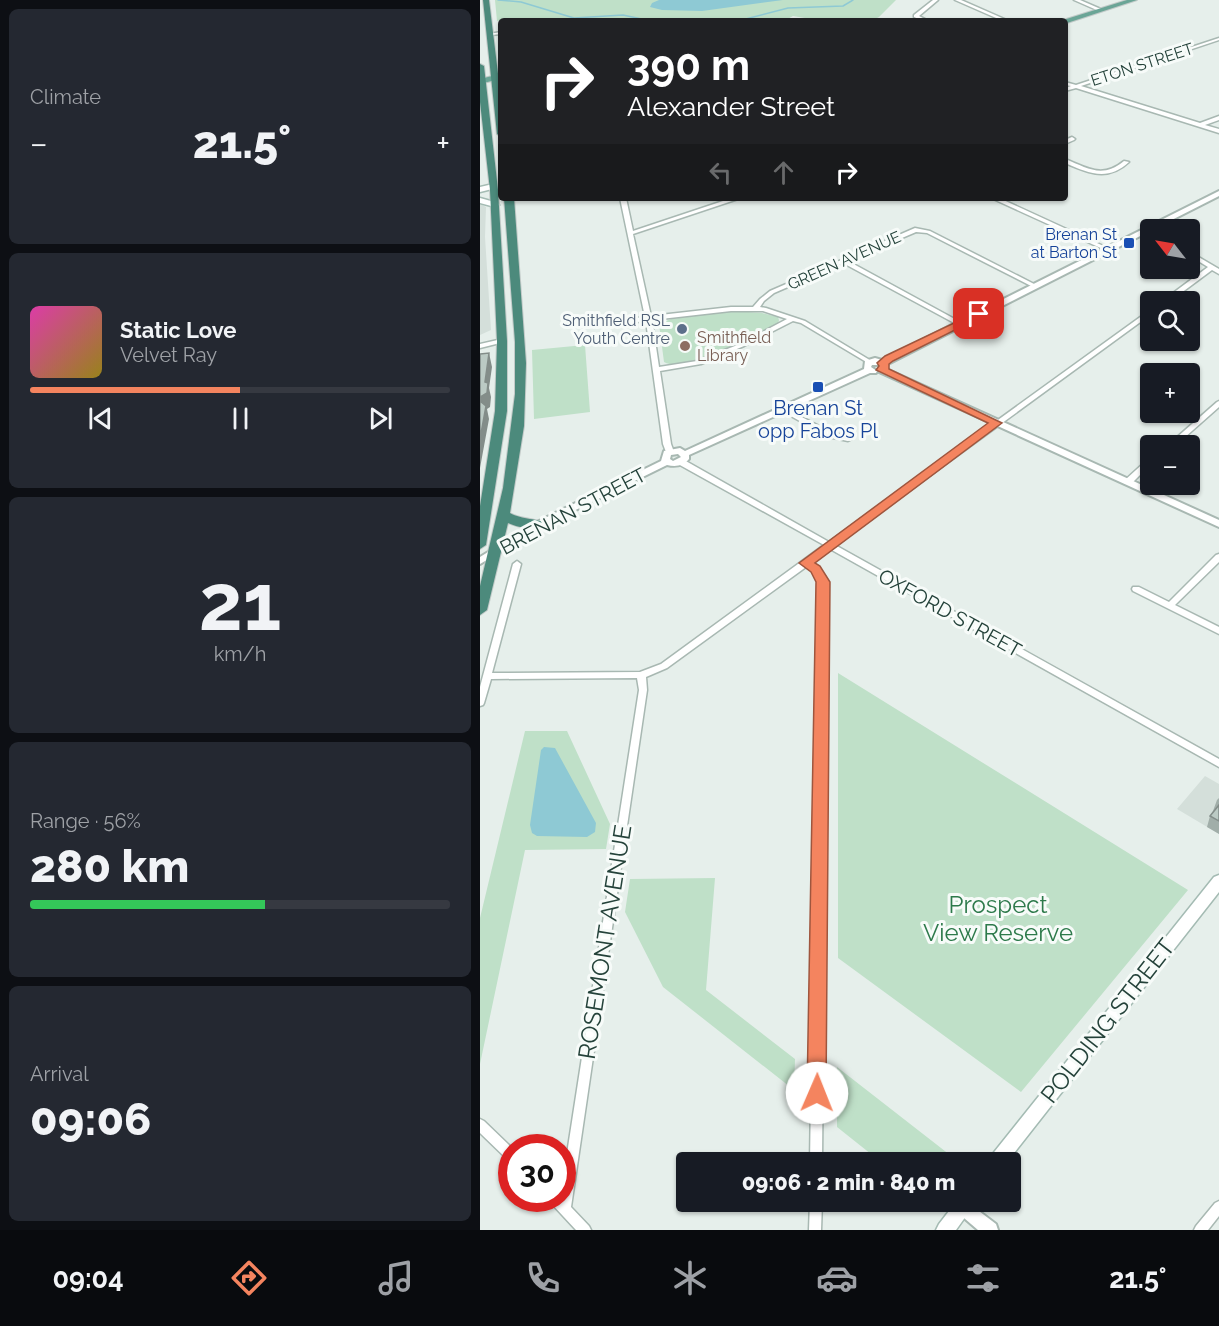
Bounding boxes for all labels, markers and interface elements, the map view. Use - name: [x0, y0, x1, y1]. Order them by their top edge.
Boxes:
- street label: ETON STREET: [1088, 39, 1196, 90]
- text: 390 m: [627, 41, 750, 90]
- icon: right: [528, 42, 606, 120]
- text: Climate: [30, 85, 101, 109]
- text: Alexander Street: [627, 91, 835, 122]
- text: 21.5°: [193, 116, 291, 169]
- text: −: [30, 124, 48, 163]
- text: +: [436, 124, 450, 163]
- icon: left: [704, 156, 737, 189]
- icon: ahead: [767, 156, 800, 189]
- icon: right: [830, 156, 863, 189]
- north arrow: [1140, 219, 1200, 279]
- map controls: [1140, 219, 1200, 495]
- place label: Brenan St at Barton St: [1031, 225, 1118, 262]
- street label: GREEN AVENUE: [785, 227, 904, 294]
- marker: Brenan St at Barton St: [1122, 236, 1136, 250]
- pin: [953, 288, 1004, 339]
- button: search: [1140, 291, 1200, 351]
- icon: arrive: [962, 297, 995, 330]
- place label: Smithfield RSL Youth Centre: [562, 311, 671, 348]
- text: Static Love: [120, 317, 237, 343]
- marker: Smithfield RSL Youth Centre: [675, 322, 689, 336]
- place label: Smithfield Library: [697, 328, 771, 365]
- marker: Smithfield Library: [678, 339, 692, 353]
- text: Velvet Ray: [120, 343, 217, 367]
- button: +: [1140, 363, 1200, 423]
- marker: Brenan St opp Fabos Pl: [811, 380, 825, 394]
- place label: Brenan St opp Fabos Pl: [758, 396, 879, 443]
- icon: previous: [84, 402, 117, 435]
- icon: pause: [224, 402, 257, 435]
- icon: next: [364, 402, 397, 435]
- button: −: [1140, 435, 1200, 495]
- street label: BRENAN STREET: [496, 462, 650, 560]
- text: 21: [199, 557, 281, 648]
- street label: OXFORD STREET: [874, 564, 1026, 662]
- text: km/h: [214, 642, 266, 666]
- text: Range · 56%: [30, 809, 141, 833]
- street label: ROSEMONT AVENUE: [572, 823, 637, 1061]
- text: 280 km: [30, 840, 189, 893]
- park label: Prospect View Reserve: [923, 890, 1073, 947]
- street label: POLDING STREET: [1034, 932, 1181, 1109]
- position arrow: [785, 1061, 849, 1125]
- text: Arrival: [30, 1062, 89, 1086]
- text: 09:06: [30, 1093, 151, 1146]
- speed limit sign: 30: [498, 1134, 576, 1212]
- text: 09:06 · 2 min · 840 m: [742, 1169, 955, 1195]
- icon: directions: [228, 1257, 270, 1299]
- icon: music: [375, 1257, 417, 1299]
- icon: phone: [522, 1257, 564, 1299]
- icon: climate: [669, 1257, 711, 1299]
- icon: car: [816, 1257, 858, 1299]
- icon: filters: [962, 1257, 1004, 1299]
- text: 09:04: [52, 1263, 124, 1294]
- text: 21.5°: [1109, 1263, 1167, 1294]

